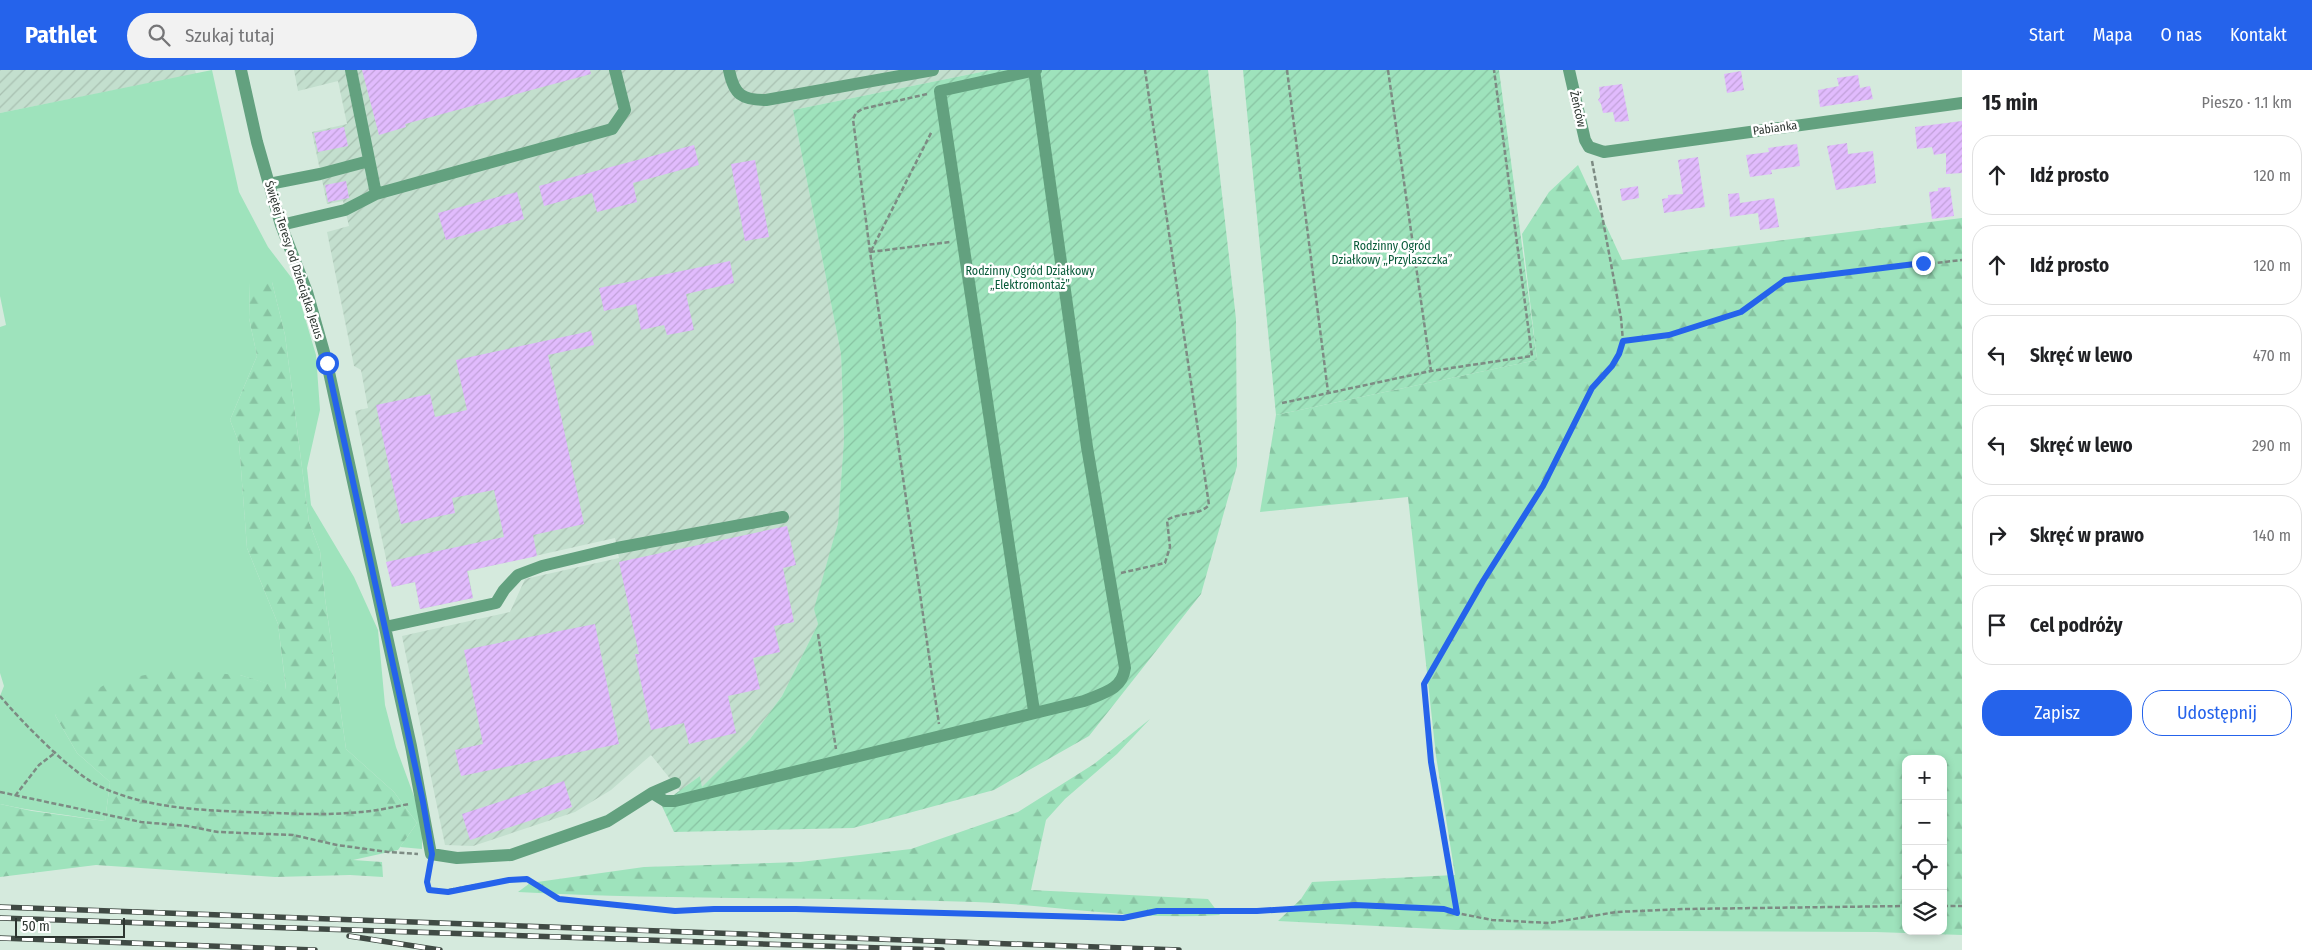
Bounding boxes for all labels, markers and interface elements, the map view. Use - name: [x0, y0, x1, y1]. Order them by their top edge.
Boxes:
- search box: [127, 13, 477, 58]
- text: Pathlet: [25, 21, 97, 49]
- icon: search: [145, 21, 173, 49]
- text: Szukaj tutaj: [185, 24, 275, 47]
- text: Start: [2029, 24, 2065, 46]
- text: Mapa: [2093, 24, 2133, 46]
- text: O nas: [2161, 24, 2202, 46]
- text: Kontakt: [2230, 24, 2287, 46]
- street label: Żeńców: [1567, 89, 1590, 129]
- text: 15 min: [1982, 90, 2038, 116]
- text: Pieszo · 1.1 km: [2202, 93, 2292, 112]
- street label: Pabianka: [1752, 118, 1798, 138]
- icon: ahead: [1983, 161, 2011, 189]
- text: Idź prosto: [2030, 164, 2109, 187]
- text: 120 m: [2253, 166, 2291, 185]
- street label: Świętej Teresy od Dzieciątka Jezus: [262, 179, 327, 341]
- park label: Rodzinny Ogród Działkowy „Przylaszczka”: [1332, 239, 1453, 267]
- icon: ahead: [1983, 251, 2011, 279]
- route end: [1912, 252, 1935, 275]
- text: Idź prosto: [2030, 254, 2109, 277]
- text: 120 m: [2253, 256, 2291, 275]
- park label: Rodzinny Ogród Działkowy „Elektromontaż”: [965, 264, 1095, 292]
- icon: left: [1983, 341, 2011, 369]
- text: Skręć w lewo: [2030, 344, 2133, 367]
- text: 470 m: [2253, 346, 2291, 365]
- route start: [316, 352, 339, 375]
- icon: left: [1983, 431, 2011, 459]
- text: Skręć w lewo: [2030, 434, 2133, 457]
- text: 290 m: [2252, 436, 2291, 455]
- icon: right: [1983, 521, 2011, 549]
- text: Skręć w prawo: [2030, 524, 2144, 547]
- text: 140 m: [2253, 526, 2291, 545]
- icon: arrive: [1983, 611, 2011, 639]
- text: Cel podróży: [2030, 614, 2123, 637]
- button: Zapisz: [1982, 690, 2132, 736]
- button: Udostępnij: [2142, 690, 2292, 736]
- map controls: [1902, 755, 1947, 935]
- button: +: [1902, 755, 1947, 800]
- button: −: [1902, 800, 1947, 845]
- button: locate: [1902, 845, 1947, 890]
- button: layers: [1902, 890, 1947, 935]
- scale bar: [15, 915, 125, 938]
- text: 50 m: [22, 918, 50, 935]

